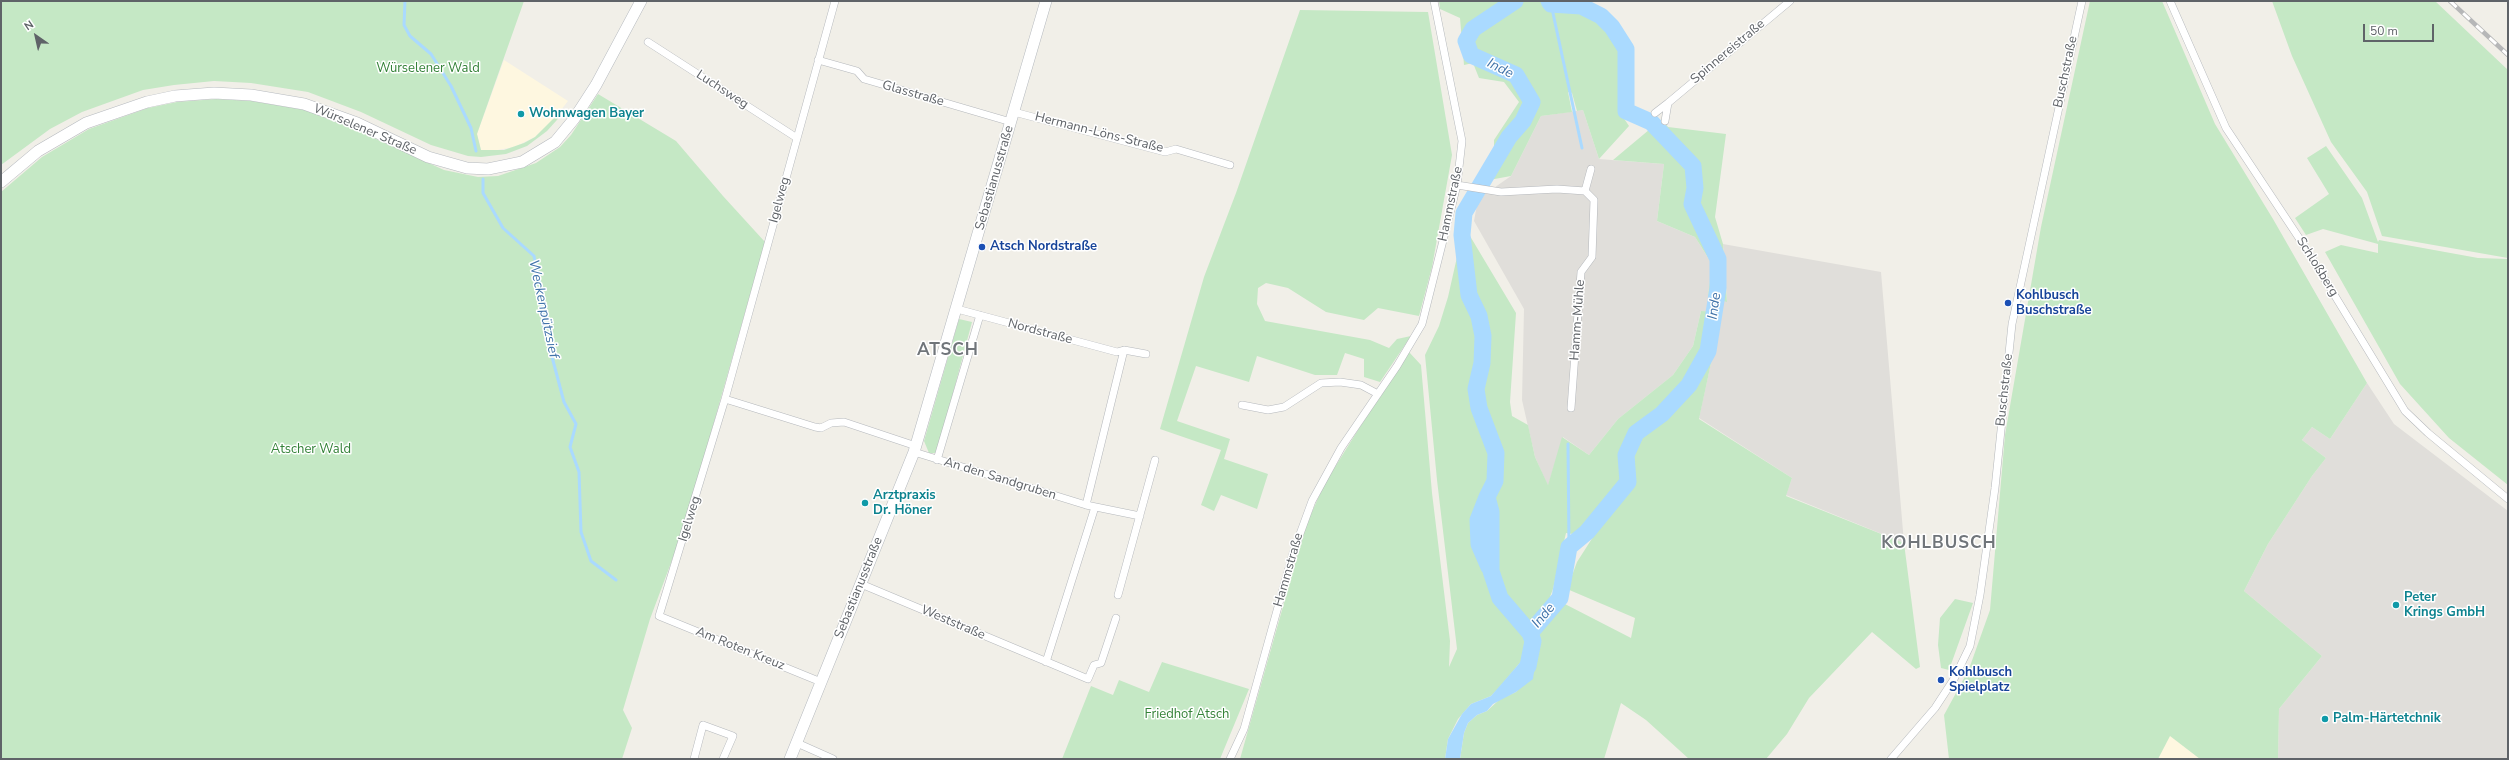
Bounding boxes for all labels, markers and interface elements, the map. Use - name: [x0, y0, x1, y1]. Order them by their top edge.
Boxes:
- north arrow: [16, 16, 56, 56]
- street label: Spinnereistraße: [1688, 16, 1768, 88]
- scale bar: [2365, 16, 2436, 42]
- text: N: [21, 17, 37, 34]
- text: 50 m: [2370, 23, 2398, 39]
- street label: Buschstraße: [2051, 35, 2081, 109]
- water label: Inde: [1484, 55, 1516, 83]
- park label: Würselener Wald: [376, 61, 480, 77]
- street label: Luchsweg: [693, 67, 751, 113]
- street label: Glasstraße: [880, 78, 946, 110]
- street label: Würselener Straße: [311, 101, 419, 159]
- place label: Wohnwagen Bayer: [529, 106, 644, 122]
- marker: Wohnwagen Bayer: [516, 109, 526, 119]
- street label: Hermann-Löns-Straße: [1033, 109, 1165, 157]
- street label: Sebastianusstraße: [973, 124, 1017, 232]
- street label: Hammstraße: [1435, 165, 1467, 243]
- street label: Igelweg: [766, 175, 794, 225]
- street label: Schloßberg: [2293, 234, 2341, 300]
- place label: Atsch Nordstraße: [990, 239, 1097, 255]
- marker: Atsch Nordstraße: [977, 242, 987, 252]
- water label: Weckenpützsief: [524, 258, 562, 360]
- street label: Hamm-Mühle: [1567, 279, 1589, 361]
- place label: Kohlbusch Buschstraße: [2016, 288, 2092, 319]
- water label: Inde: [1705, 291, 1725, 321]
- marker: Kohlbusch Buschstraße: [2003, 298, 2013, 308]
- street label: Nordstraße: [1006, 316, 1074, 348]
- district label: ATSCH: [917, 341, 979, 361]
- street label: Buschstraße: [1993, 353, 2017, 427]
- park label: Atscher Wald: [271, 442, 351, 458]
- street label: An den Sandgruben: [942, 454, 1058, 504]
- place label: Arztpraxis Dr. Höner: [873, 488, 936, 519]
- street label: Igelweg: [676, 494, 704, 544]
- marker: Arztpraxis Dr. Höner: [860, 498, 870, 508]
- street label: Hammstraße: [1271, 531, 1307, 609]
- district label: KOHLBUSCH: [1881, 534, 1997, 554]
- street label: Sebastianusstraße: [832, 535, 886, 641]
- place label: Peter Krings GmbH: [2404, 590, 2485, 621]
- water label: Inde: [1529, 600, 1559, 632]
- marker: Peter Krings GmbH: [2391, 600, 2401, 610]
- street label: Weststraße: [919, 602, 987, 644]
- street label: Am Roten Kreuz: [693, 624, 787, 674]
- place label: Kohlbusch Spielplatz: [1949, 665, 2012, 696]
- marker: Kohlbusch Spielplatz: [1936, 675, 1946, 685]
- park label: Friedhof Atsch: [1145, 707, 1229, 723]
- place label: Palm-Härtetchnik: [2333, 711, 2441, 727]
- marker: Palm-Härtetchnik: [2320, 714, 2330, 724]

